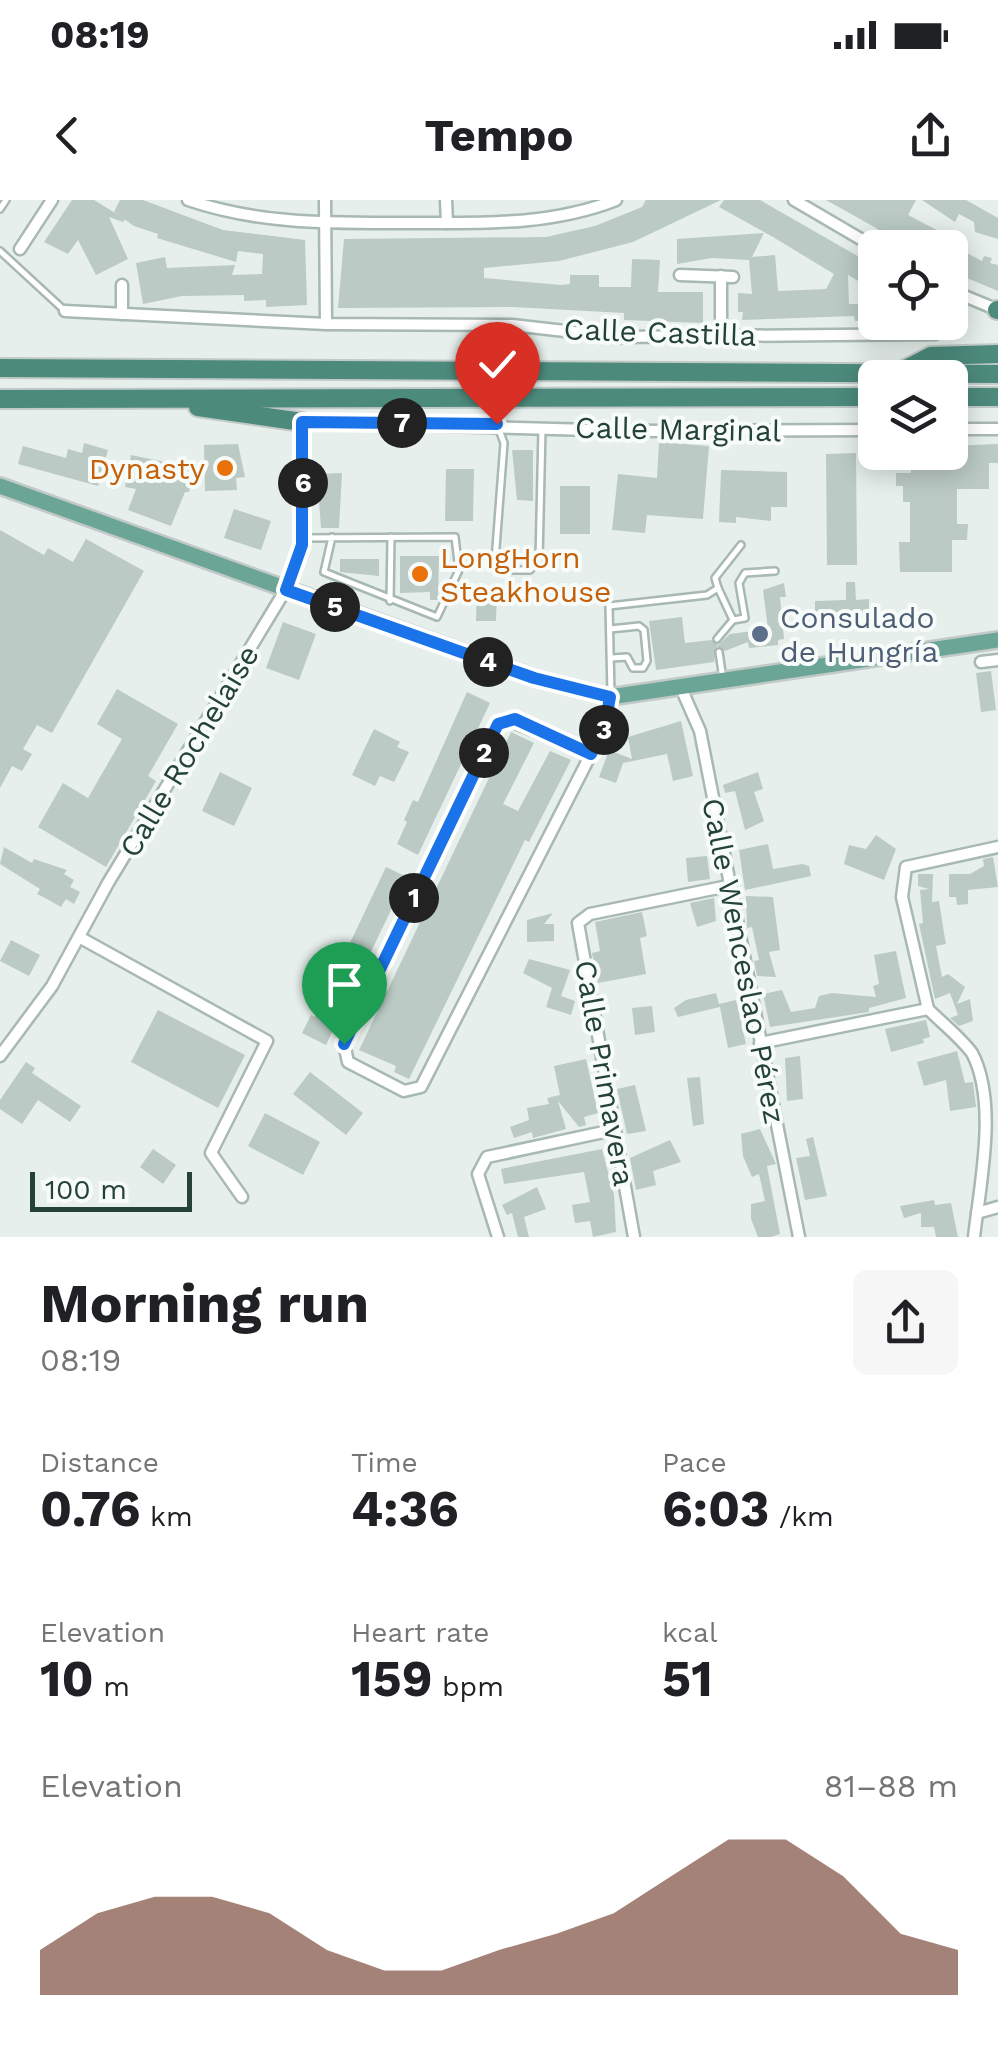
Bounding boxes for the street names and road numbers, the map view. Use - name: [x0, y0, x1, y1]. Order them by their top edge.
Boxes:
- street label: Calle Castilla: [563, 311, 757, 353]
- street label: Calle Marginal: [575, 410, 781, 448]
- street label: Calle Rochelaise: [112, 639, 266, 863]
- street label: Calle Wenceslao Pérez: [695, 795, 793, 1127]
- street label: Calle Primavera: [568, 957, 642, 1189]

